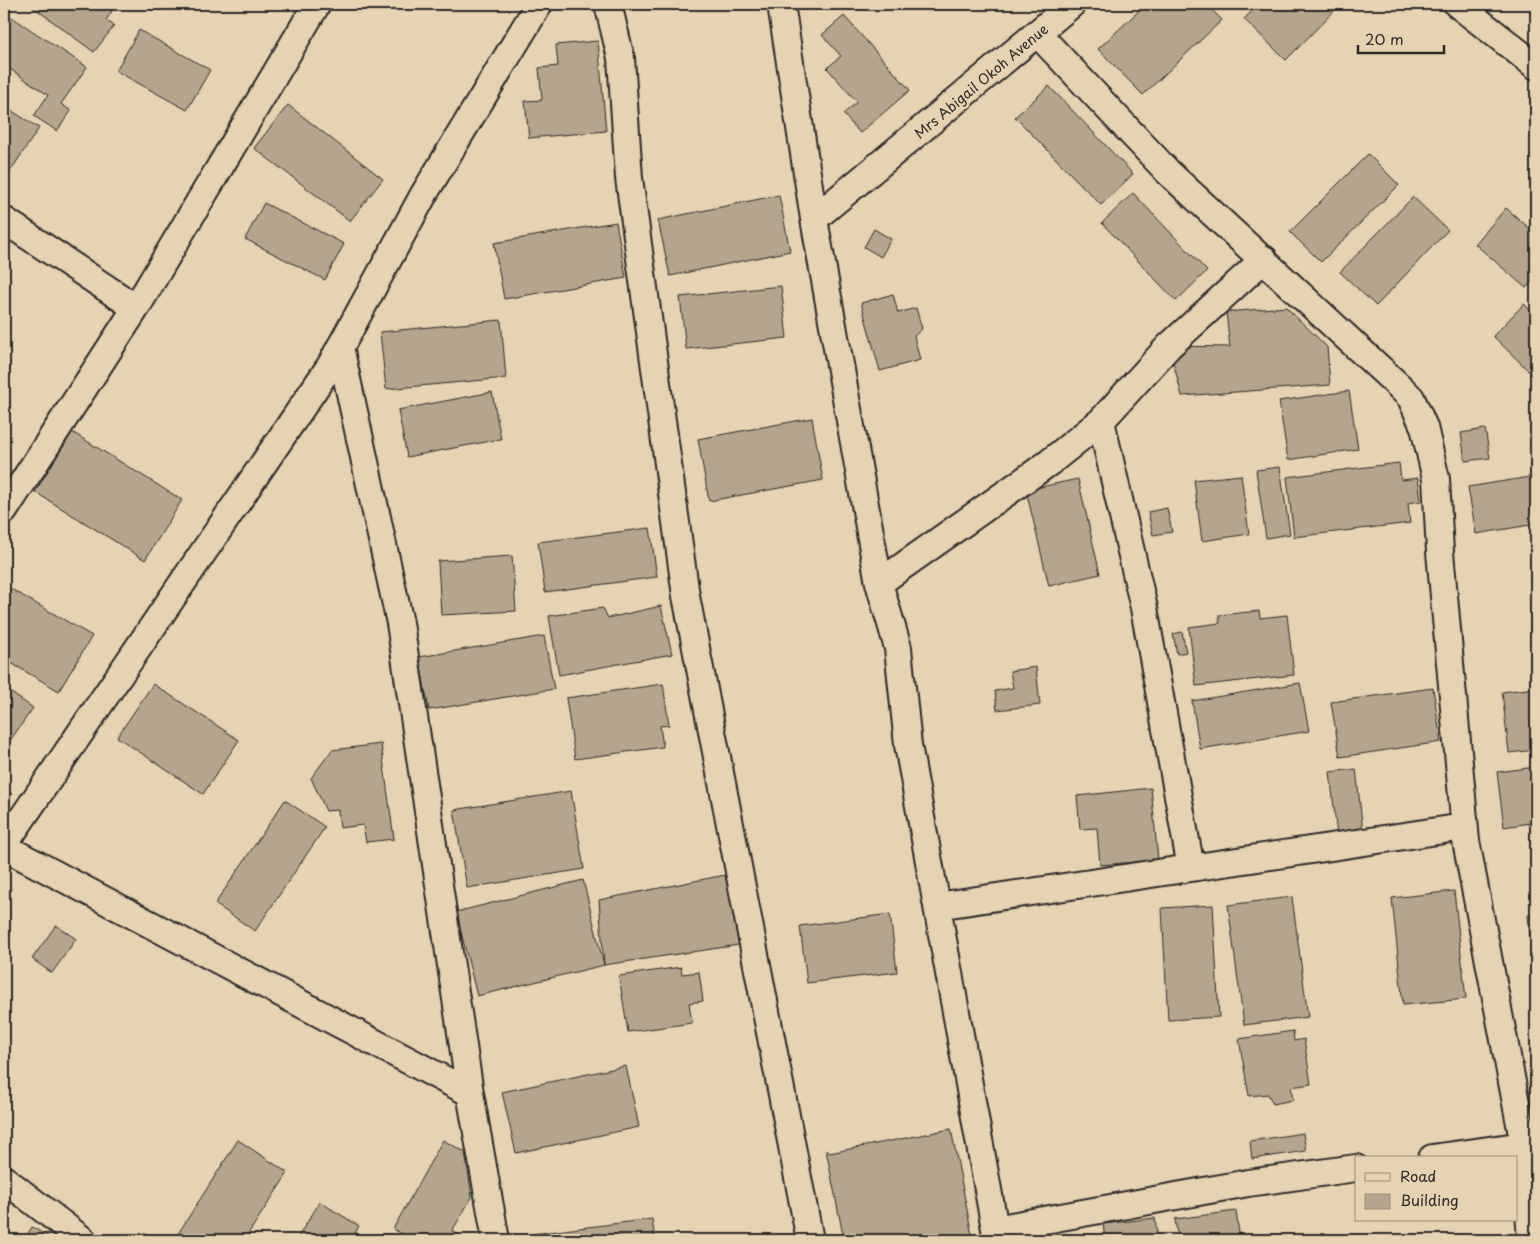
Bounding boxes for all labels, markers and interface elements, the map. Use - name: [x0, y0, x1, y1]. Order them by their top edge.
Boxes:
- street label: Mrs Abigail Okoh Avenue: [909, 18, 1053, 143]
- scale bar: [1358, 22, 1444, 54]
- text: 20 m: [1365, 27, 1404, 50]
- legend: [1355, 1156, 1518, 1222]
- text: Road: [1400, 1164, 1436, 1187]
- text: Building: [1400, 1188, 1459, 1211]

